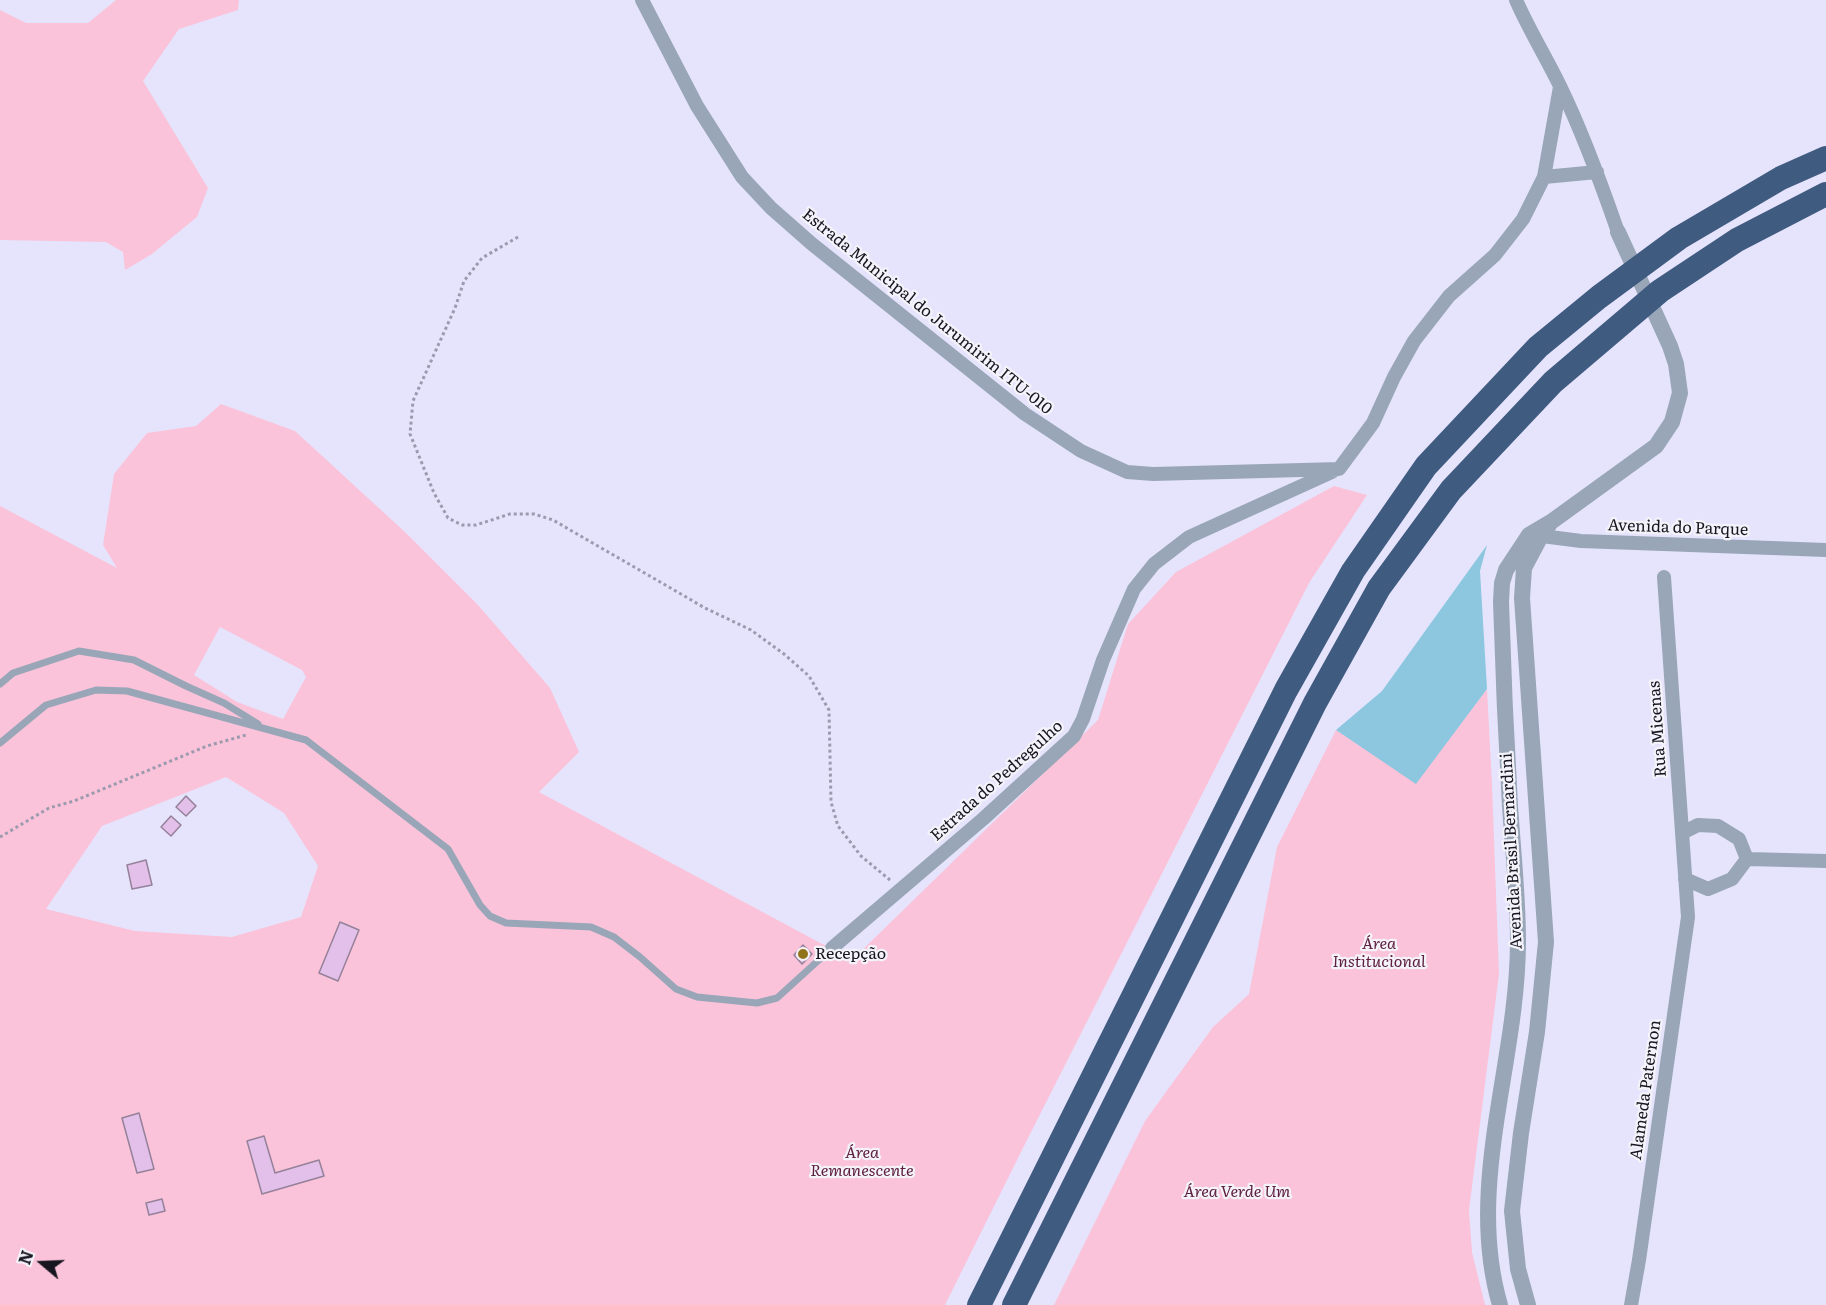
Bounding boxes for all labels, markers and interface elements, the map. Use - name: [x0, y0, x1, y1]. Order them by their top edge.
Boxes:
- street label: Estrada Municipal do Jurumirim ITU-010: [798, 205, 1056, 419]
- street label: Avenida do Parque: [1607, 516, 1749, 540]
- street label: Rua Micenas: [1645, 680, 1671, 778]
- street label: Estrada do Pedregulho: [927, 717, 1067, 845]
- street label: Avenida Brasil Bernardini: [1497, 752, 1527, 950]
- park label: Área Institucional: [1332, 934, 1426, 972]
- place label: Recepção: [815, 944, 886, 964]
- marker: Recepção: [796, 947, 810, 961]
- street label: Alameda Paternon: [1627, 1019, 1665, 1161]
- park label: Área Remanescente: [810, 1143, 914, 1181]
- park label: Área Verde Um: [1184, 1182, 1290, 1202]
- north arrow: [12, 1233, 72, 1293]
- text: N: [11, 1247, 39, 1267]

